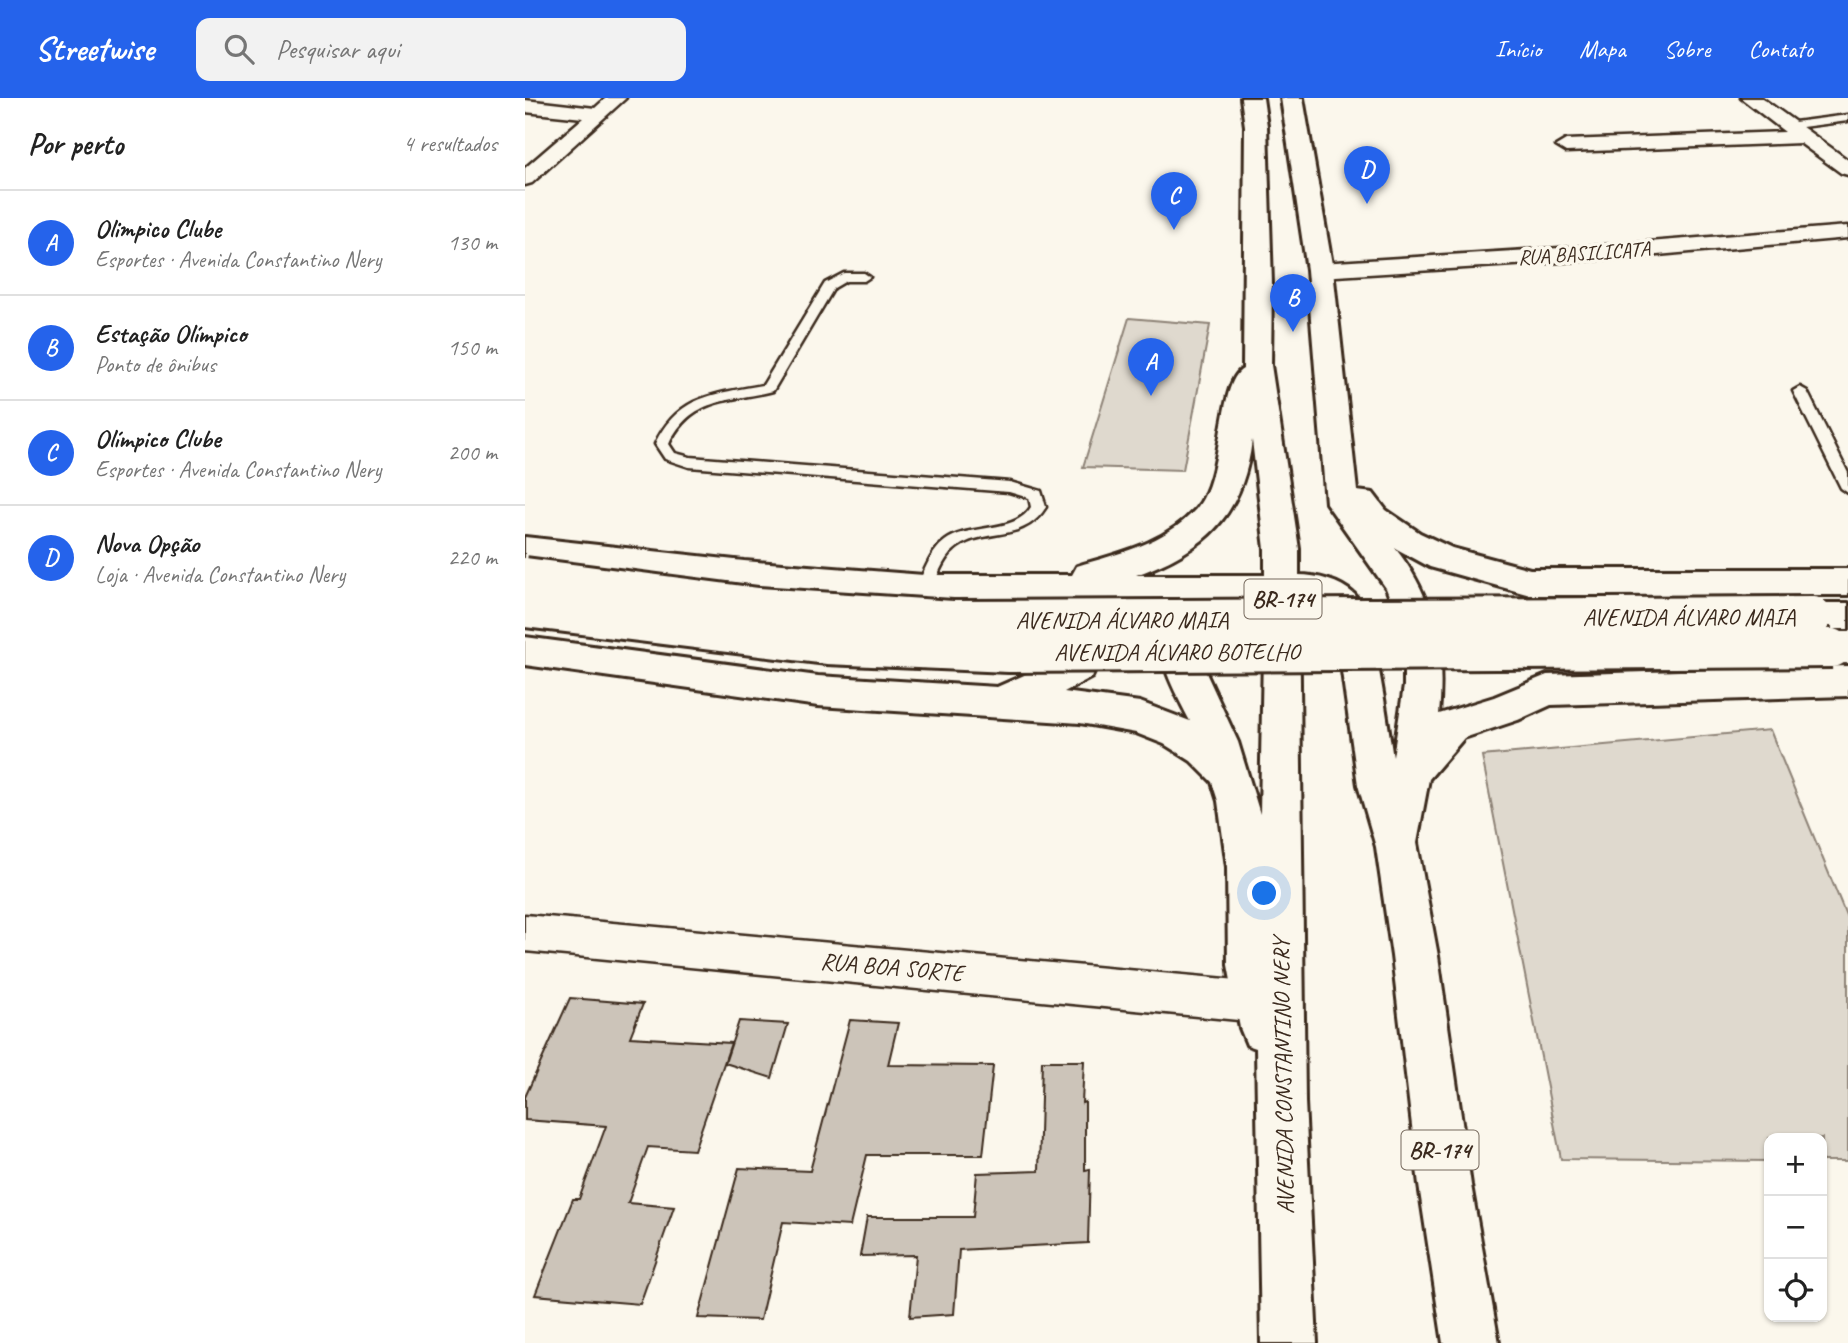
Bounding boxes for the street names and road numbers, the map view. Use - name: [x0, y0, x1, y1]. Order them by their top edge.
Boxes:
- street label: RUA BASILICATA: [1517, 235, 1652, 271]
- road number: BR-174: [1245, 579, 1321, 618]
- street label: AVENIDA ÁLVARO MAIA: [1583, 602, 1796, 632]
- street label: AVENIDA ÁLVARO MAIA: [1016, 605, 1229, 635]
- street label: AVENIDA ÁLVARO BOTELHO: [1054, 637, 1302, 667]
- street label: AVENIDA CONSTANTINO NERY: [1266, 933, 1300, 1214]
- street label: RUA BOA SORTE: [819, 946, 967, 988]
- road number: BR-174: [1401, 1130, 1479, 1170]

